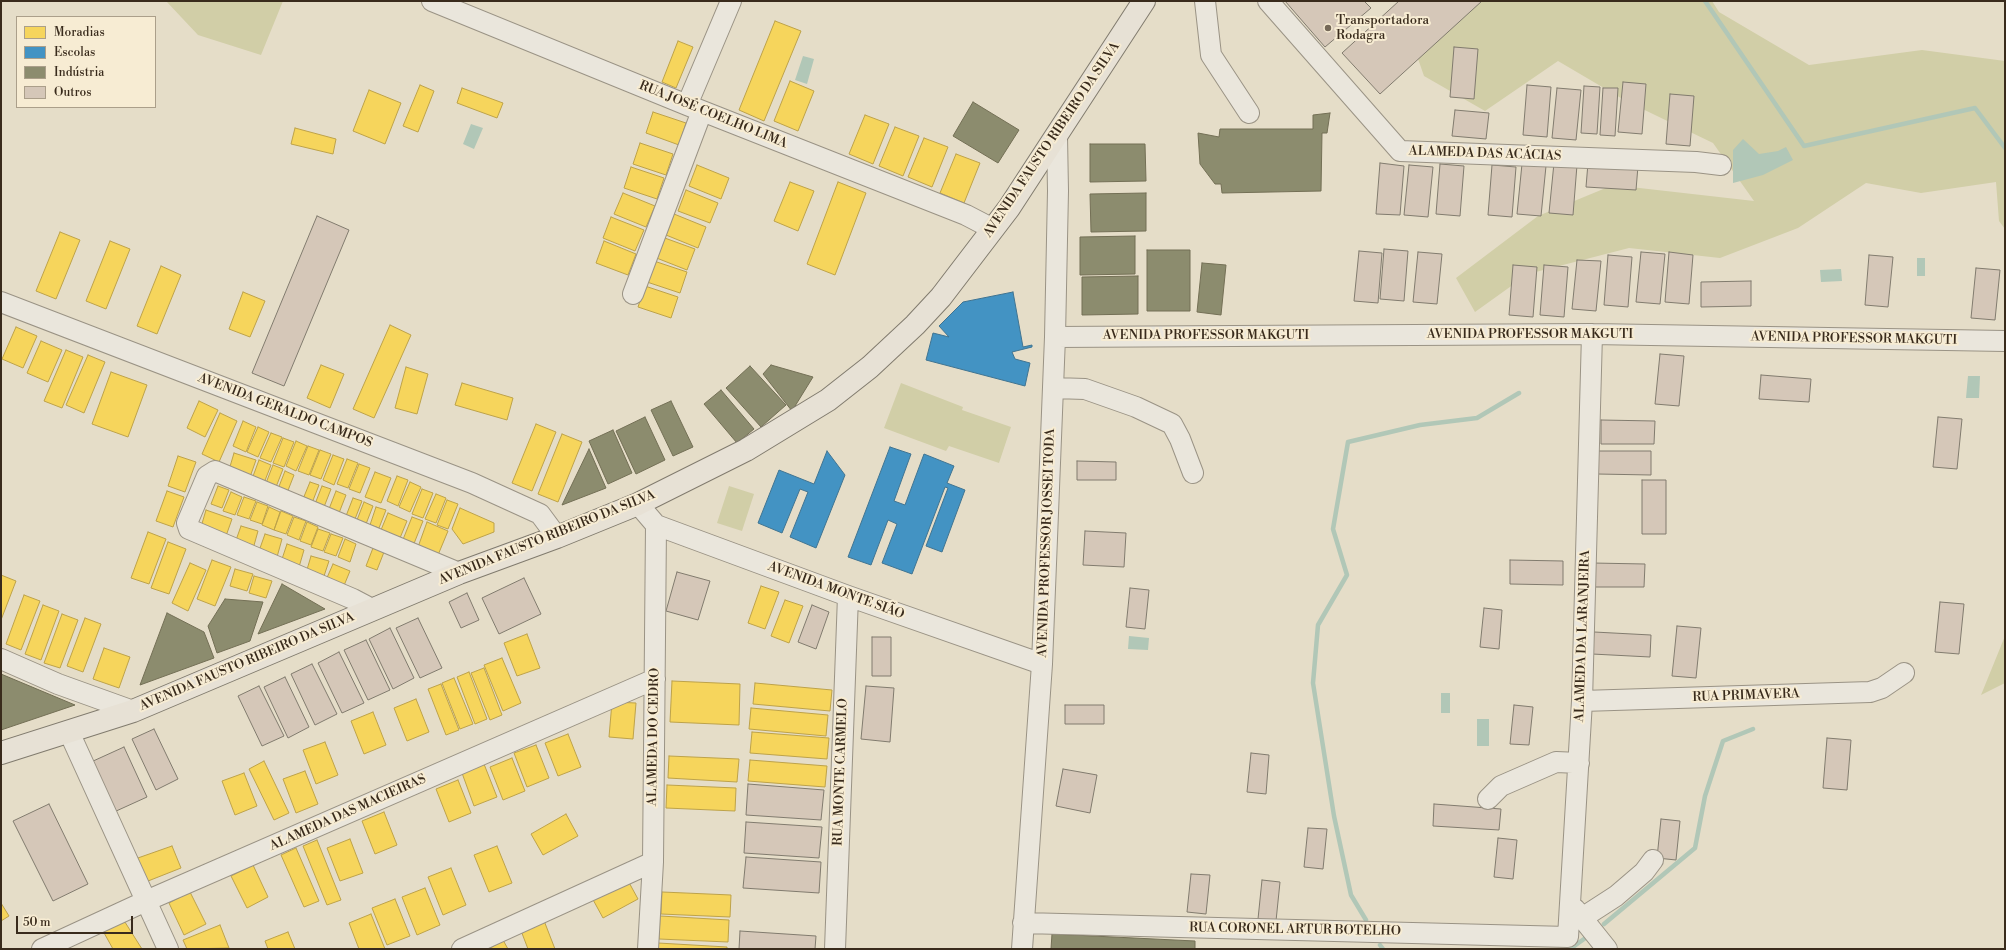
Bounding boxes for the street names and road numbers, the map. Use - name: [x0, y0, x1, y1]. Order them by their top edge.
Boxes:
- street label: AVENIDA FAUSTO RIBEIRO DA SILVA: [981, 39, 1123, 241]
- street label: RUA JOSÉ COELHO LIMA: [637, 78, 789, 152]
- street label: ALAMEDA DAS ACÁCIAS: [1408, 144, 1562, 164]
- street label: AVENIDA PROFESSOR MAKGUTI: [1427, 327, 1633, 343]
- street label: AVENIDA PROFESSOR MAKGUTI: [1103, 328, 1309, 344]
- street label: AVENIDA PROFESSOR MAKGUTI: [1751, 329, 1957, 349]
- street label: AVENIDA GERALDO CAMPOS: [196, 371, 374, 451]
- street label: AVENIDA PROFESSOR JOSSEI TODA: [1035, 428, 1059, 658]
- street label: AVENIDA FAUSTO RIBEIRO DA SILVA: [437, 487, 657, 589]
- street label: ALAMEDA DA LARANJEIRA: [1572, 550, 1594, 722]
- street label: AVENIDA MONTE SIÃO: [766, 559, 906, 623]
- street label: AVENIDA FAUSTO RIBEIRO DA SILVA: [137, 609, 357, 715]
- street label: ALAMEDA DO CEDRO: [645, 668, 663, 806]
- street label: RUA PRIMAVERA: [1692, 686, 1800, 706]
- street label: RUA MONTE CARMELO: [831, 698, 851, 846]
- street label: ALAMEDA DAS MACIEIRAS: [267, 771, 429, 855]
- street label: RUA CORONEL ARTUR BOTELHO: [1189, 920, 1401, 940]

